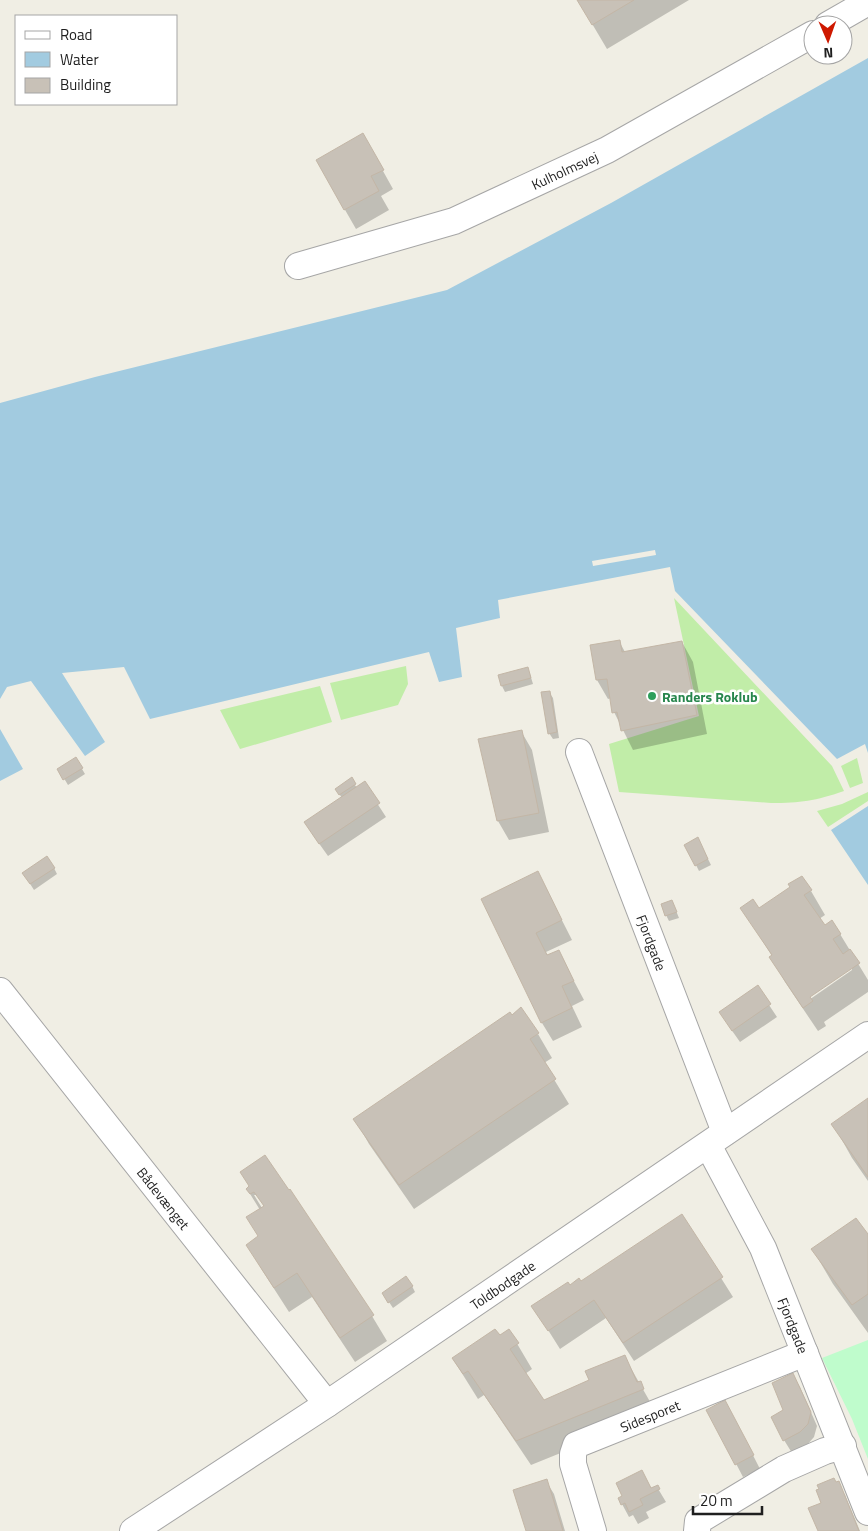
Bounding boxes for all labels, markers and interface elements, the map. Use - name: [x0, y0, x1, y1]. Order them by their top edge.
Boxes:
- legend: [15, 15, 178, 105]
- north arrow: [803, 15, 853, 65]
- text: Road: [60, 23, 92, 46]
- text: N: [823, 43, 834, 64]
- text: Water: [60, 48, 99, 71]
- text: Building: [60, 73, 111, 96]
- street label: Kulholmsvej: [527, 145, 601, 194]
- place label: Randers Roklub: [662, 686, 758, 707]
- marker: Randers Roklub: [646, 690, 658, 702]
- street label: Fjordgade: [632, 911, 672, 974]
- street label: Bådevænget: [132, 1162, 195, 1234]
- street label: Toldbodgade: [465, 1255, 539, 1314]
- street label: Fjordgade: [773, 1294, 814, 1356]
- street label: Sidesporet: [617, 1394, 683, 1437]
- scale bar: [693, 1484, 762, 1516]
- text: 20 m: [700, 1489, 733, 1512]

